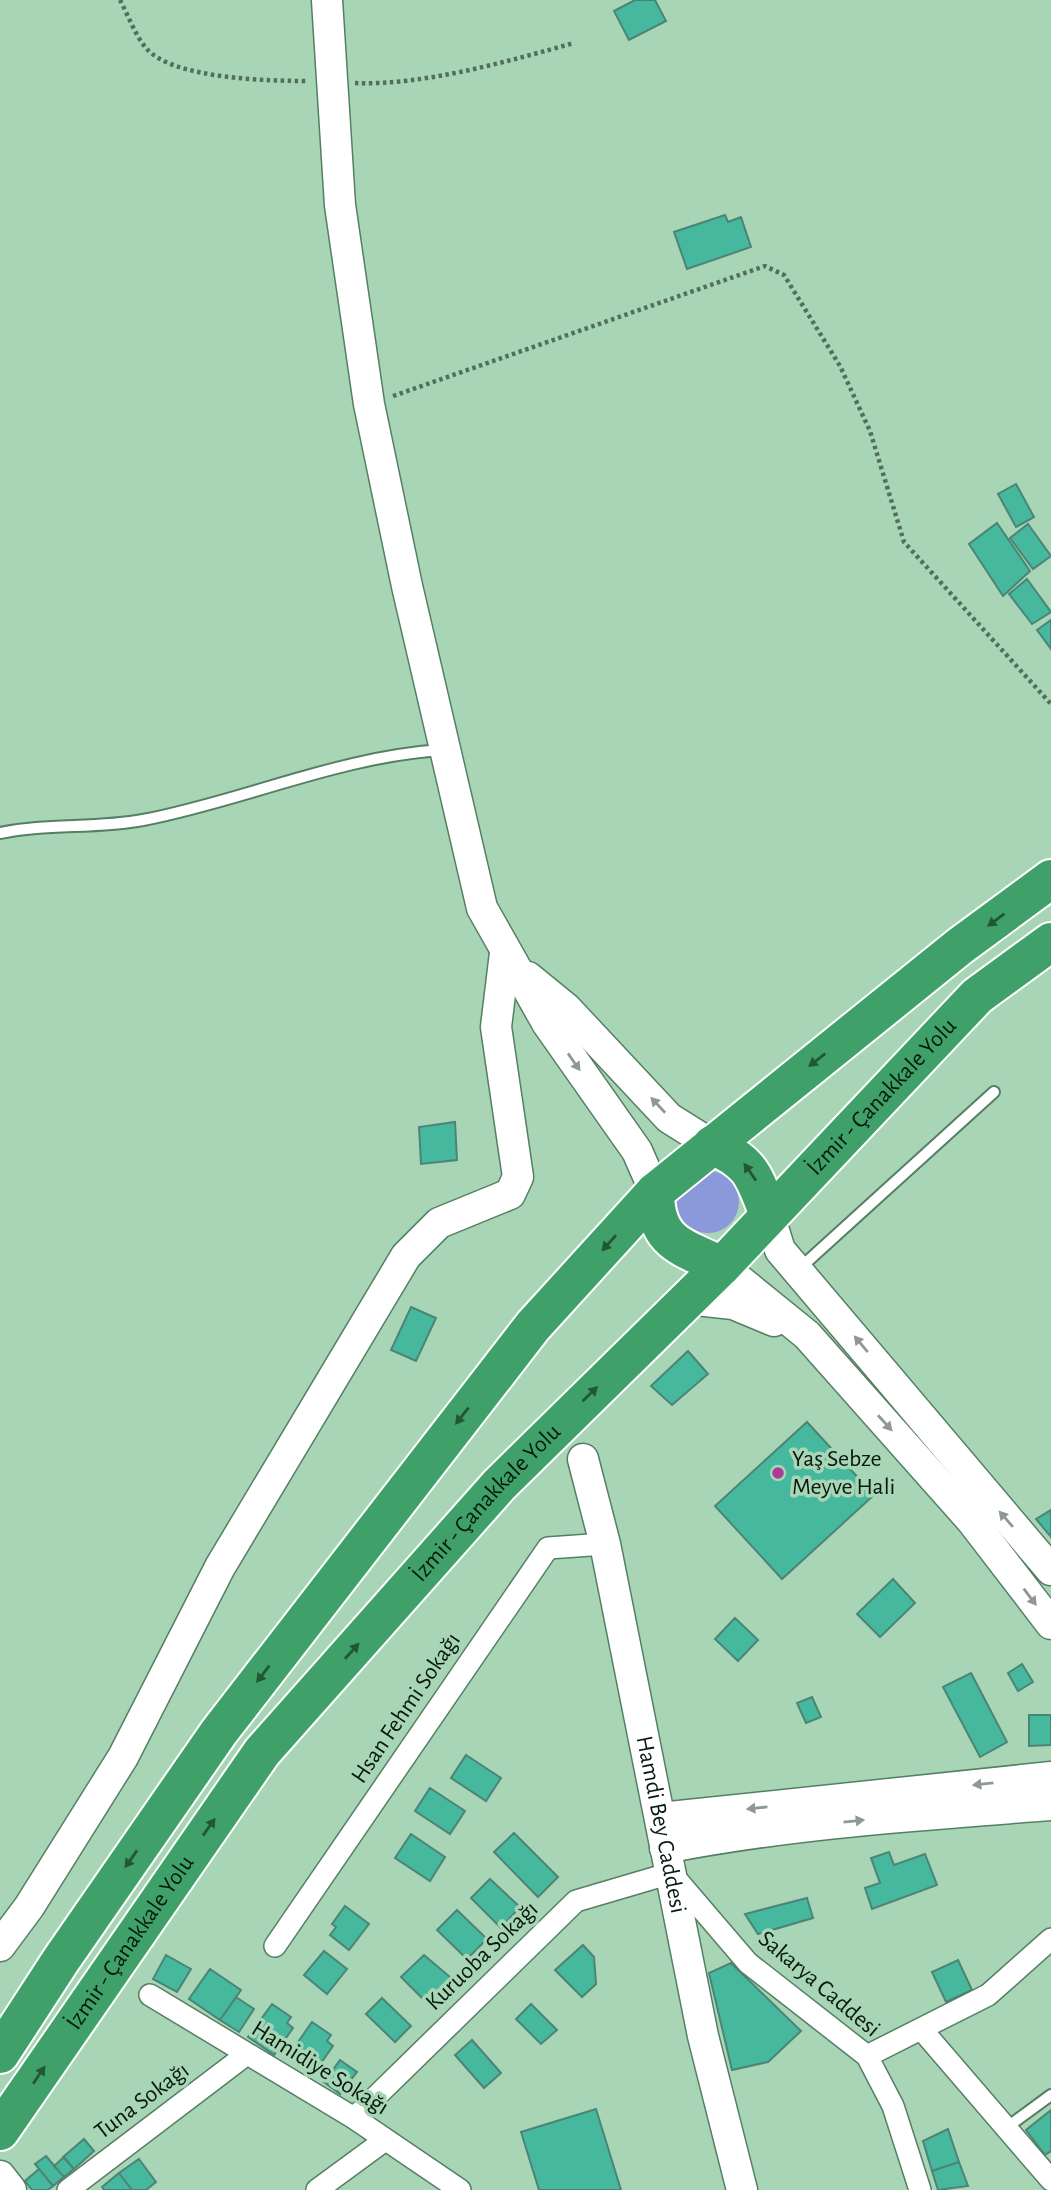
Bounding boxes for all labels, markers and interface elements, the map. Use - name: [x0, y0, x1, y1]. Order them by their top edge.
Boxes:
- one-way arrow: [987, 912, 1005, 926]
- street label: İzmir - Çanakkale Yolu: [802, 1014, 961, 1180]
- one-way arrow: [808, 1052, 826, 1066]
- one-way arrow: [567, 1053, 581, 1071]
- one-way arrow: [650, 1097, 666, 1114]
- one-way arrow: [743, 1163, 757, 1181]
- one-way arrow: [601, 1234, 617, 1251]
- one-way arrow: [854, 1335, 869, 1352]
- one-way arrow: [581, 1387, 598, 1403]
- one-way arrow: [454, 1407, 469, 1425]
- one-way arrow: [877, 1414, 893, 1432]
- street label: İzmir - Çanakkale Yolu: [407, 1420, 565, 1586]
- place label: Yaş Sebze Meyve Hali: [792, 1447, 895, 1499]
- marker: Yaş Sebze Meyve Hali: [770, 1465, 786, 1481]
- one-way arrow: [999, 1510, 1014, 1527]
- one-way arrow: [1023, 1588, 1038, 1606]
- street label: Hsan Fehmi Sokağı: [347, 1629, 465, 1787]
- one-way arrow: [344, 1642, 360, 1660]
- one-way arrow: [256, 1665, 271, 1683]
- street label: Hamdi Bey Caddesi: [632, 1734, 690, 1915]
- one-way arrow: [972, 1779, 994, 1790]
- one-way arrow: [746, 1803, 768, 1814]
- one-way arrow: [843, 1816, 865, 1827]
- one-way arrow: [202, 1818, 216, 1836]
- one-way arrow: [124, 1850, 138, 1868]
- street label: İzmir - Çanakkale Yolu: [61, 1851, 199, 2034]
- street label: Kuruoba Sokağı: [421, 1897, 543, 2015]
- street label: Sakarya Caddesi: [754, 1926, 884, 2042]
- street label: Hamidiye Sokağı: [247, 2016, 393, 2120]
- street label: Tuna Sokağı: [90, 2058, 194, 2144]
- one-way arrow: [32, 2066, 46, 2084]

